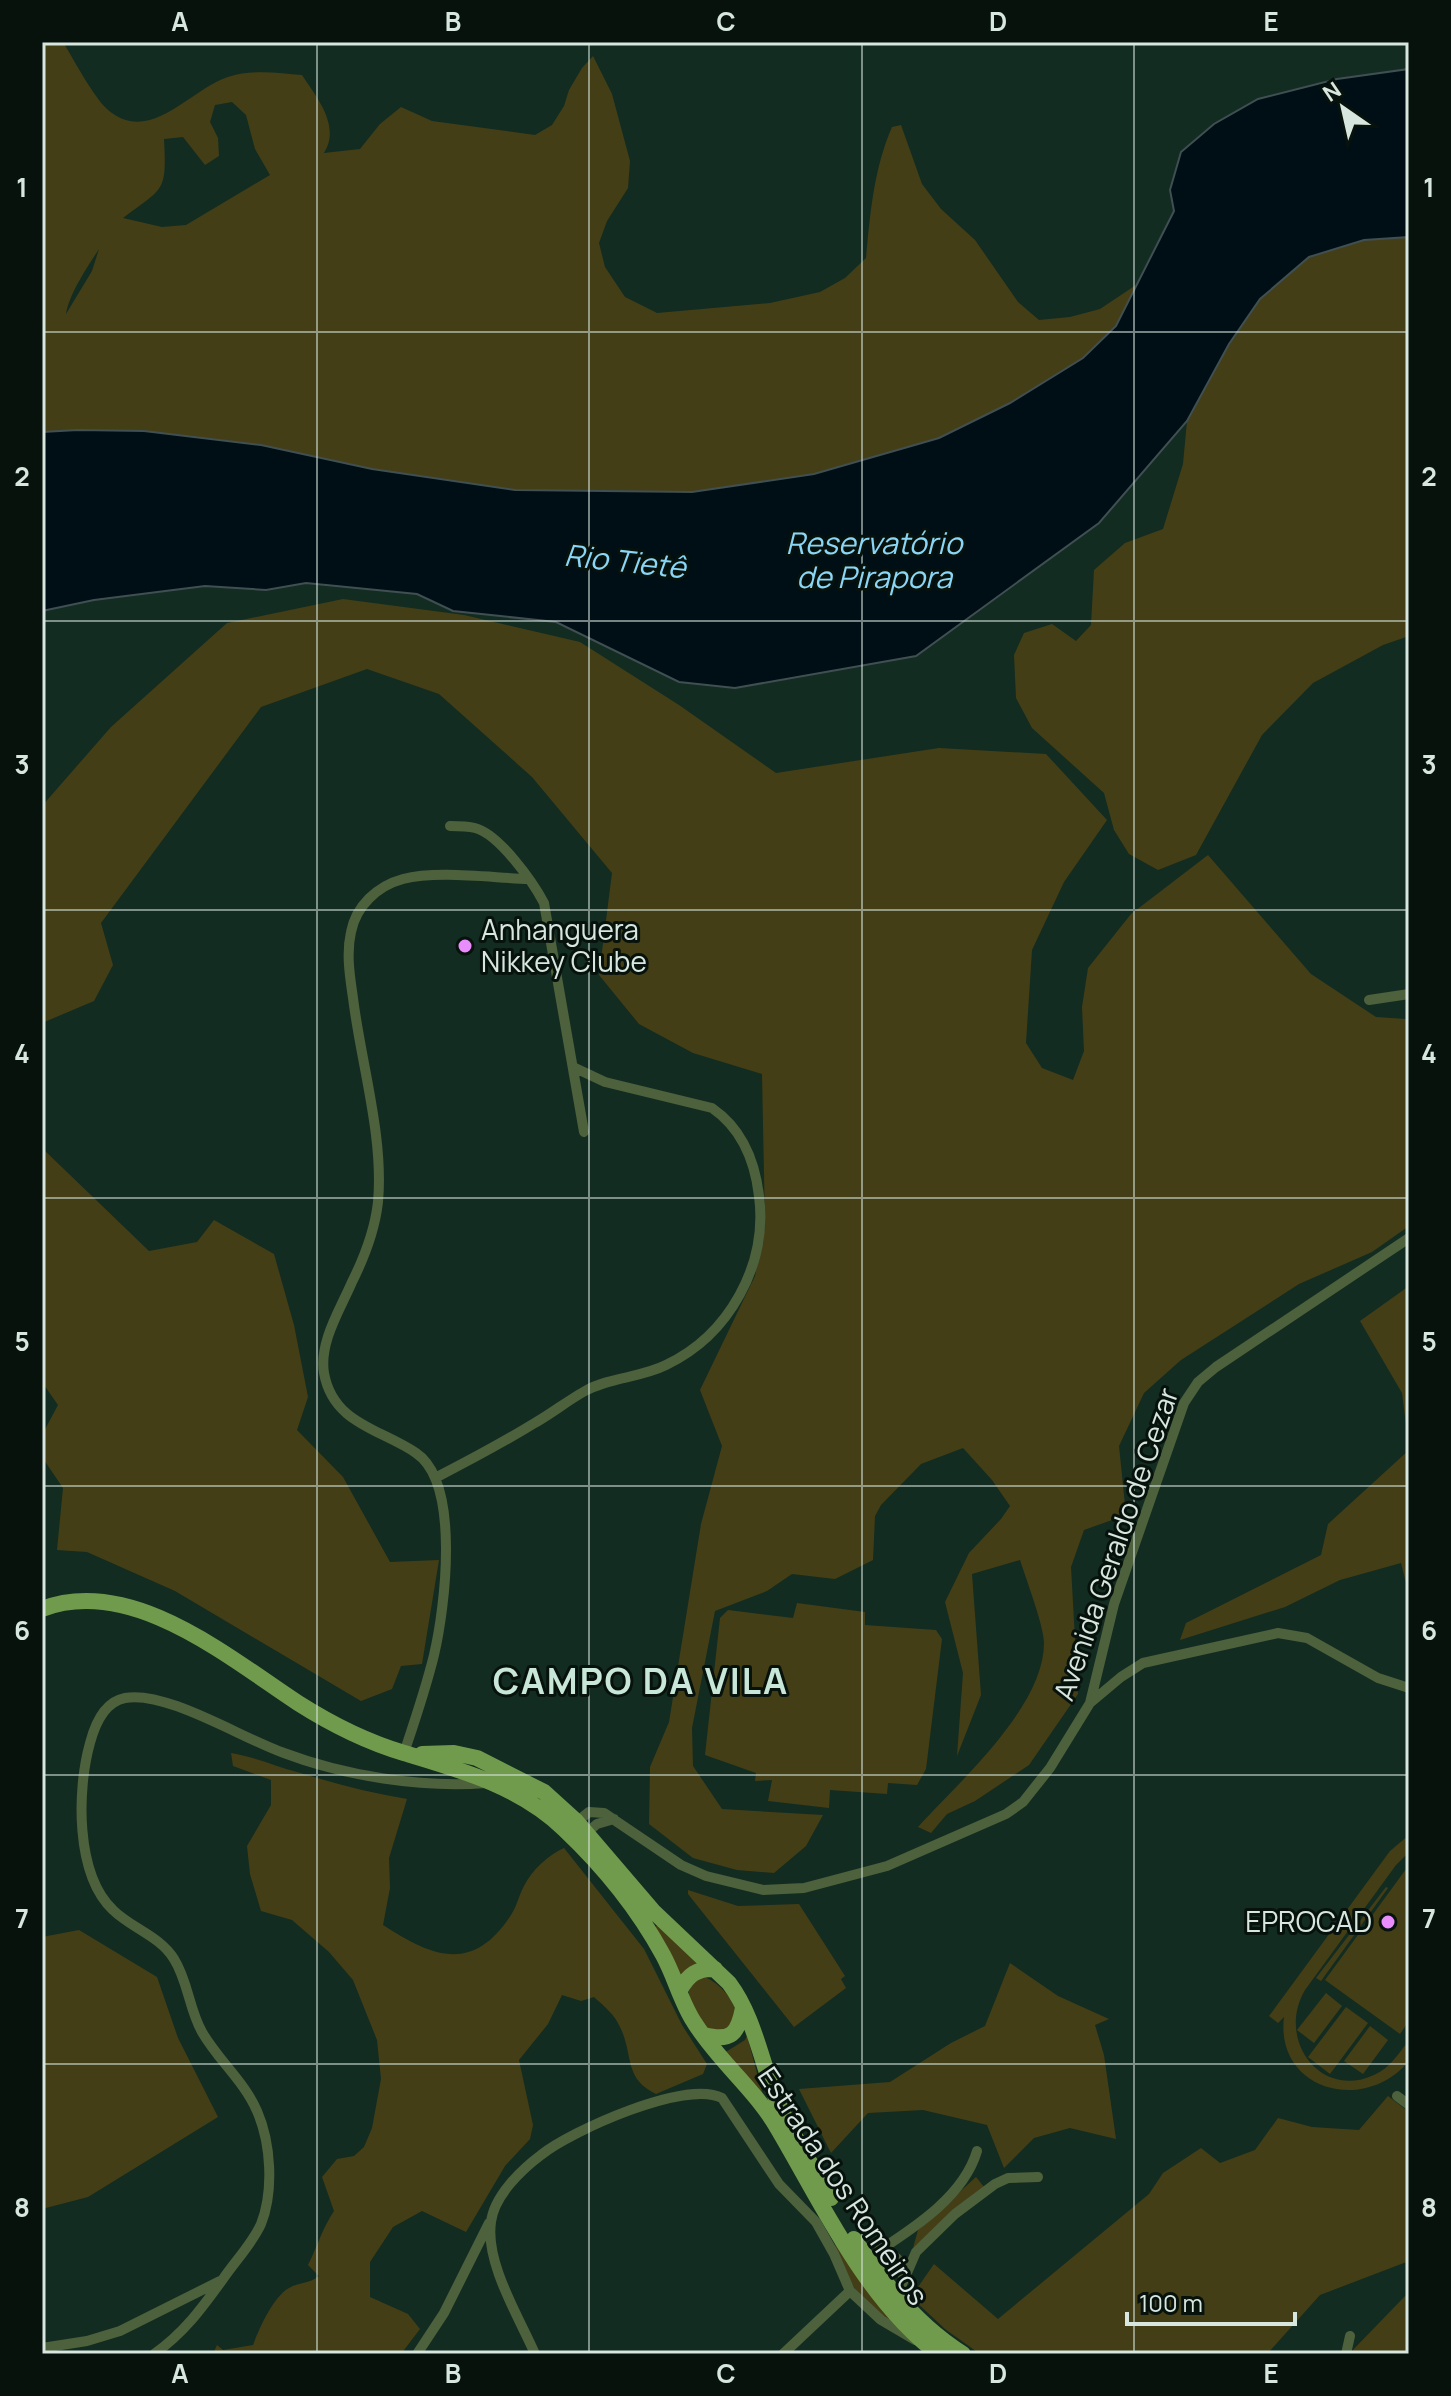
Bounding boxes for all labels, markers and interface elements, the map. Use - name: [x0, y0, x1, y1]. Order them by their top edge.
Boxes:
- text: A: [171, 3, 189, 39]
- text: B: [445, 3, 461, 39]
- text: C: [716, 3, 736, 39]
- text: D: [989, 3, 1007, 39]
- text: E: [1263, 3, 1279, 39]
- north arrow: [1303, 68, 1383, 148]
- text: N: [1317, 75, 1347, 108]
- text: 1: [16, 169, 28, 205]
- text: 1: [1423, 169, 1435, 205]
- text: 2: [14, 458, 30, 494]
- text: 2: [1421, 458, 1437, 494]
- water label: Reservatório de Pirapora: [786, 522, 964, 597]
- water label: Rio Tietê: [563, 534, 689, 587]
- text: 3: [14, 746, 30, 782]
- text: 3: [1421, 746, 1437, 782]
- place label: Anhanguera Nikkey Clube: [481, 910, 647, 980]
- marker: Anhanguera Nikkey Clube: [456, 937, 474, 955]
- text: 4: [14, 1035, 30, 1071]
- text: 4: [1421, 1035, 1437, 1071]
- text: 5: [14, 1323, 30, 1359]
- text: 5: [1421, 1323, 1437, 1359]
- street label: Avenida Geraldo de Cezar: [1044, 1382, 1186, 1705]
- text: 6: [14, 1612, 30, 1648]
- text: 6: [1421, 1612, 1437, 1648]
- district label: CAMPO DA VILA: [493, 1656, 789, 1705]
- text: 7: [15, 1900, 29, 1936]
- text: 7: [1422, 1900, 1436, 1936]
- place label: EPROCAD: [1245, 1902, 1372, 1940]
- marker: EPROCAD: [1379, 1913, 1397, 1931]
- street label: Estrada dos Romeiros: [750, 2059, 938, 2312]
- text: 8: [14, 2189, 30, 2225]
- text: 8: [1421, 2189, 1437, 2225]
- scale bar: [1127, 2276, 1295, 2326]
- text: 100 m: [1139, 2286, 1203, 2319]
- text: A: [171, 2355, 189, 2391]
- text: B: [445, 2355, 461, 2391]
- text: C: [716, 2355, 736, 2391]
- text: D: [989, 2355, 1007, 2391]
- text: E: [1263, 2355, 1279, 2391]

